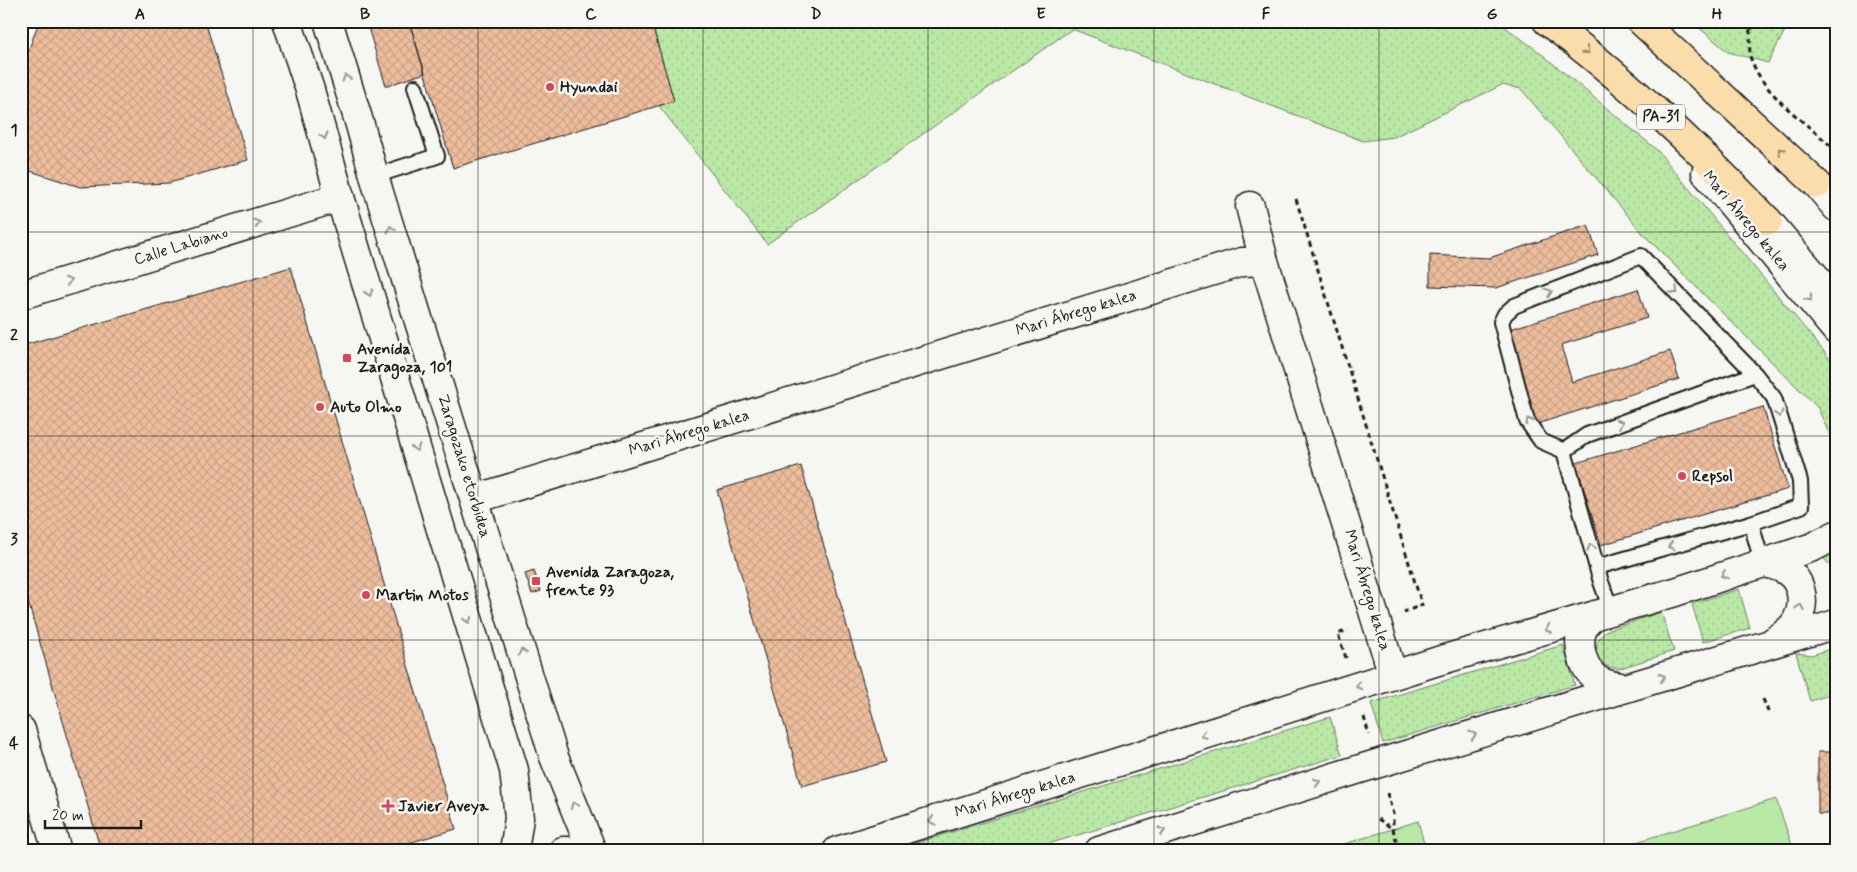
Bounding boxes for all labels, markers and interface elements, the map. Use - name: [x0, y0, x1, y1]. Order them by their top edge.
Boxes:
- text: A: [135, 4, 145, 25]
- text: B: [360, 4, 370, 25]
- text: C: [585, 4, 597, 25]
- text: D: [810, 4, 822, 25]
- text: E: [1036, 4, 1046, 25]
- text: F: [1262, 4, 1271, 25]
- text: G: [1487, 4, 1498, 25]
- text: H: [1712, 4, 1723, 25]
- one-way arrow: [1580, 45, 1589, 53]
- one-way arrow: [342, 75, 352, 83]
- place label: Hyundai: [560, 77, 618, 98]
- marker: Hyundai: [544, 81, 556, 93]
- road number: PA-31: [1637, 104, 1685, 130]
- text: 1: [10, 120, 18, 141]
- one-way arrow: [318, 132, 329, 141]
- one-way arrow: [1778, 148, 1787, 157]
- street label: Mari Ábrego kalea: [1697, 166, 1794, 276]
- one-way arrow: [252, 218, 260, 228]
- street label: Calle Labiano: [131, 222, 231, 270]
- one-way arrow: [386, 225, 396, 234]
- one-way arrow: [63, 276, 71, 286]
- street label: Mari Ábrego kalea: [1013, 285, 1139, 342]
- one-way arrow: [1669, 285, 1678, 294]
- one-way arrow: [363, 288, 373, 296]
- one-way arrow: [1545, 288, 1553, 298]
- one-way arrow: [1804, 292, 1813, 301]
- text: 2: [10, 325, 18, 346]
- place label: Avenida Zaragoza, 101: [357, 339, 452, 380]
- marker: Avenida Zaragoza, 101: [341, 352, 353, 364]
- street label: Zaragozako etorbidea: [431, 392, 496, 541]
- place label: Auto Olmo: [330, 397, 402, 418]
- marker: Auto Olmo: [314, 401, 326, 413]
- street label: Mari Ábrego kalea: [626, 405, 752, 462]
- one-way arrow: [1773, 410, 1783, 418]
- one-way arrow: [1525, 418, 1535, 427]
- one-way arrow: [1615, 419, 1623, 429]
- one-way arrow: [410, 444, 420, 452]
- place label: Repsol: [1692, 466, 1733, 487]
- marker: Repsol: [1676, 470, 1688, 482]
- street label: Mari Ábrego kalea: [1338, 527, 1395, 653]
- text: 3: [10, 529, 18, 550]
- one-way arrow: [1667, 540, 1675, 550]
- one-way arrow: [1587, 544, 1597, 552]
- place label: Avenida Zaragoza, frente 93: [545, 562, 674, 601]
- one-way arrow: [1721, 569, 1729, 579]
- marker: Avenida Zaragoza, frente 93: [530, 575, 542, 587]
- place label: Martin Motos: [376, 585, 470, 606]
- marker: Martin Motos: [360, 589, 372, 601]
- one-way arrow: [1795, 603, 1805, 612]
- one-way arrow: [463, 616, 473, 624]
- one-way arrow: [1544, 623, 1552, 633]
- one-way arrow: [517, 648, 527, 656]
- one-way arrow: [1657, 673, 1665, 683]
- one-way arrow: [1355, 681, 1363, 691]
- one-way arrow: [1200, 730, 1208, 740]
- one-way arrow: [1468, 730, 1476, 740]
- text: 4: [9, 733, 19, 754]
- street label: Mari Ábrego kalea: [952, 767, 1078, 824]
- one-way arrow: [1313, 778, 1321, 788]
- place label: Javier Aveya: [398, 796, 489, 817]
- scale bar: [45, 797, 141, 829]
- marker: Javier Aveya: [382, 800, 394, 812]
- one-way arrow: [570, 802, 580, 810]
- text: 20 m: [52, 806, 84, 826]
- one-way arrow: [928, 815, 937, 825]
- one-way arrow: [1158, 826, 1166, 836]

